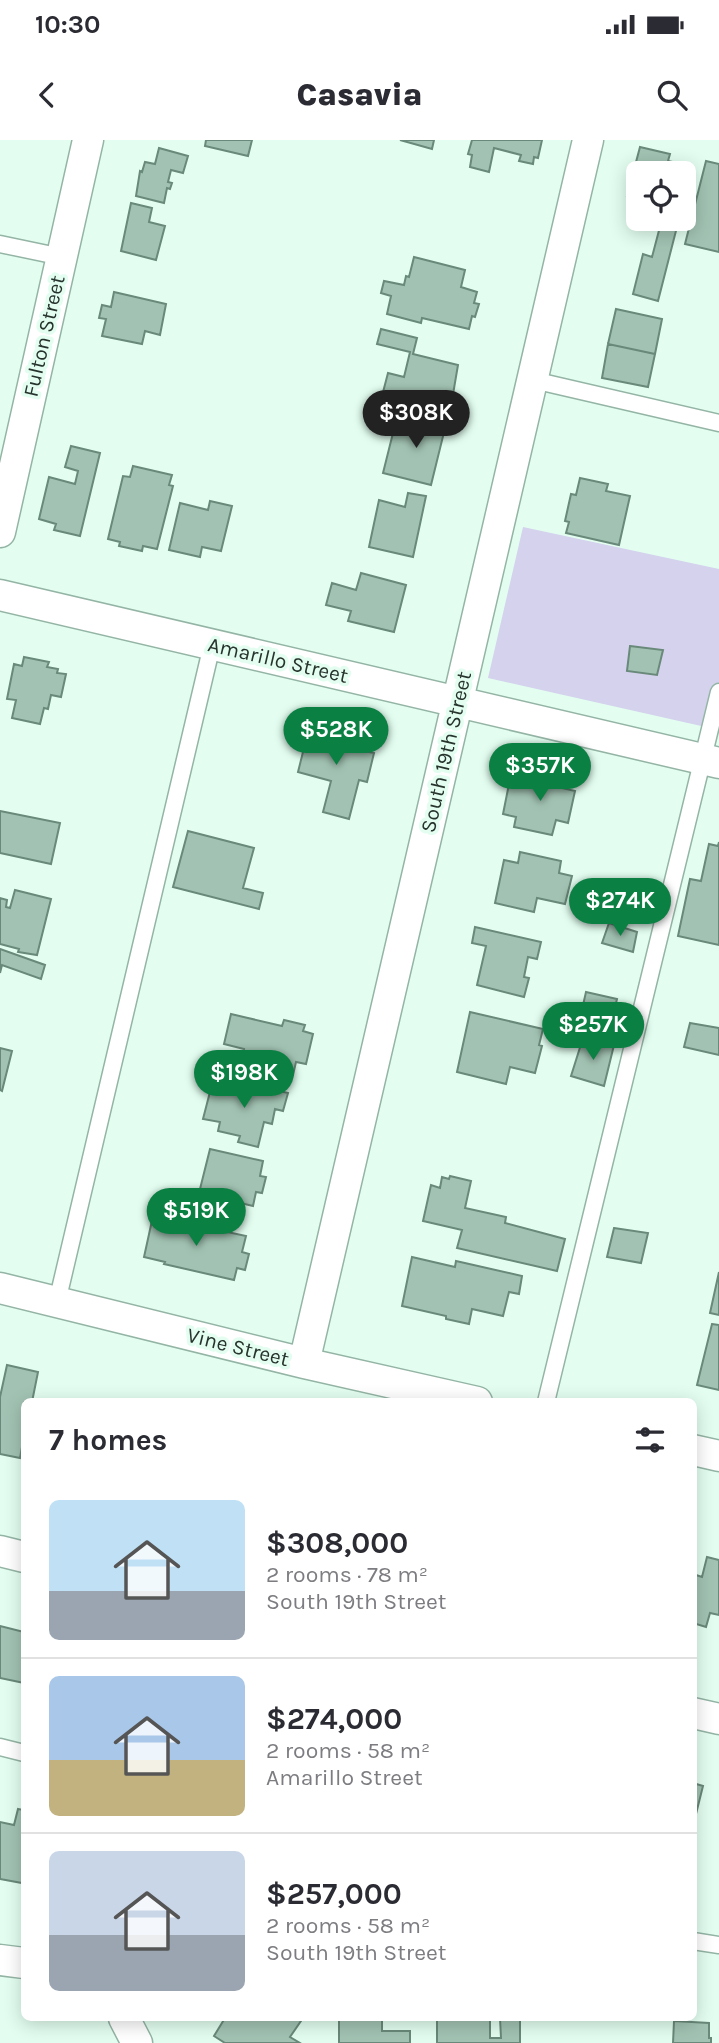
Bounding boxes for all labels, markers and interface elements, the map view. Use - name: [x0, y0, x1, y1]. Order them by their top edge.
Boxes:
- text: 10:30: [35, 9, 100, 40]
- icon: back: [28, 76, 66, 114]
- text: Casavia: [296, 76, 423, 113]
- icon: search: [653, 76, 691, 114]
- map controls: [626, 161, 696, 231]
- button: locate: [626, 161, 696, 231]
- street label: Fulton Street: [18, 273, 70, 399]
- pin: $308K: [367, 390, 465, 450]
- text: $308K: [379, 399, 453, 426]
- street label: Amarillo Street: [206, 632, 350, 688]
- street label: South 19th Street: [416, 669, 476, 835]
- pin: $528K: [287, 708, 385, 767]
- text: $528K: [299, 716, 373, 743]
- pin: $357K: [491, 744, 589, 803]
- text: $357K: [505, 752, 575, 779]
- pin: $274K: [571, 878, 669, 938]
- text: $274K: [585, 887, 655, 914]
- pin: $257K: [544, 1002, 642, 1062]
- text: $257K: [558, 1011, 628, 1038]
- pin: $198K: [195, 1051, 293, 1110]
- text: $198K: [210, 1059, 278, 1086]
- pin: $519K: [147, 1188, 245, 1248]
- text: $519K: [163, 1197, 229, 1224]
- street label: Vine Street: [185, 1323, 292, 1371]
- icon: filters: [631, 1421, 669, 1459]
- text: 7 homes: [49, 1422, 167, 1458]
- text: $308,000: [266, 1525, 408, 1561]
- icon: home: [105, 1528, 189, 1612]
- text: 2 rooms · 78 m²: [266, 1561, 428, 1588]
- text: South 19th Street: [266, 1588, 446, 1615]
- text: $274,000: [266, 1701, 402, 1737]
- icon: home: [105, 1704, 189, 1788]
- text: 2 rooms · 58 m²: [266, 1737, 430, 1764]
- text: Amarillo Street: [266, 1764, 423, 1791]
- text: $257,000: [266, 1876, 402, 1912]
- icon: home: [105, 1879, 189, 1963]
- text: 2 rooms · 58 m²: [266, 1912, 430, 1939]
- text: South 19th Street: [266, 1939, 446, 1966]

